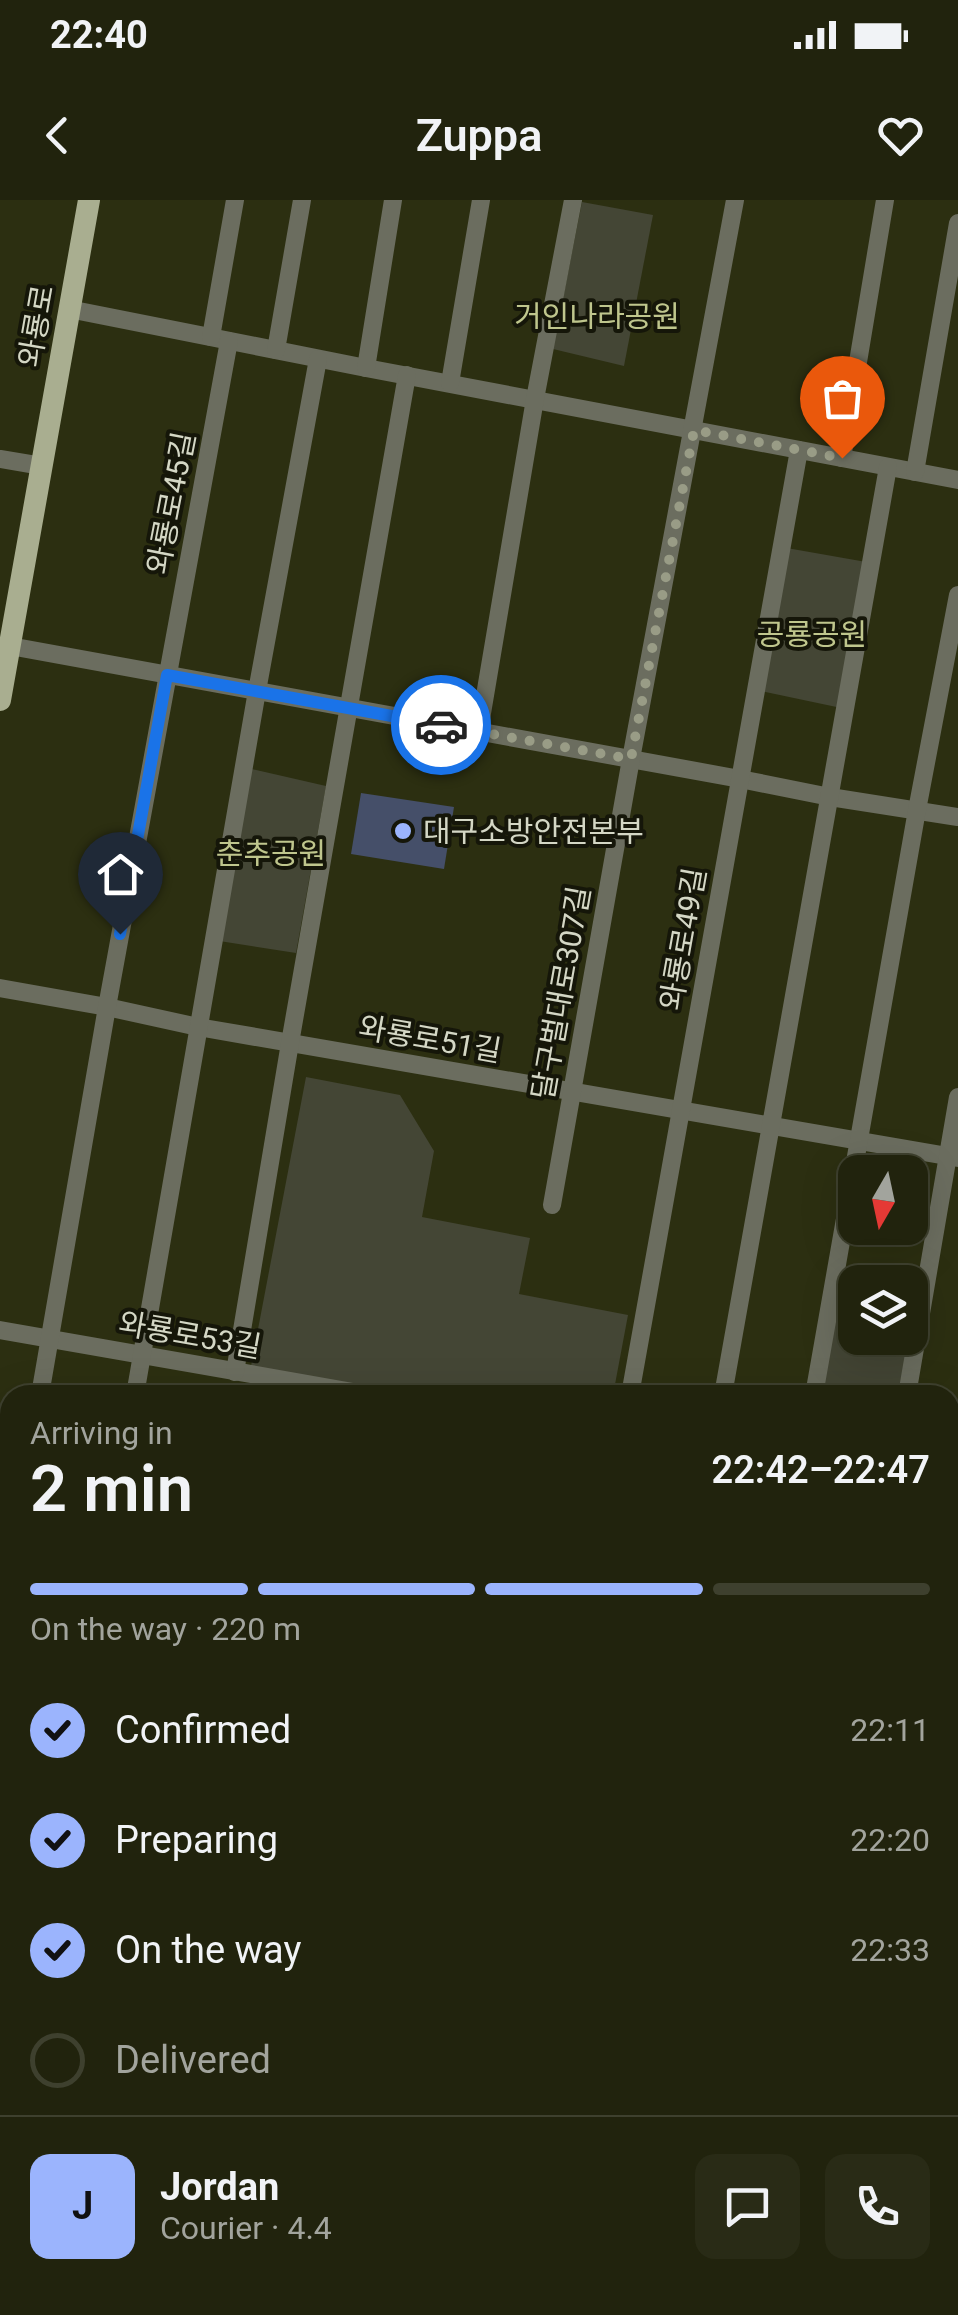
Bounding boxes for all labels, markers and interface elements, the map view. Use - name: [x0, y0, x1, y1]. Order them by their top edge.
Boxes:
- text: 22:40: [50, 13, 148, 57]
- icon: back: [30, 108, 85, 163]
- icon: heart: [873, 108, 928, 163]
- text: Zuppa: [416, 109, 542, 162]
- street label: 와룡로: [12, 282, 60, 370]
- park label: 거인나라공원: [514, 299, 680, 334]
- pin: [800, 356, 885, 459]
- icon: bag: [815, 371, 870, 426]
- street label: 와룡로45길: [140, 429, 202, 577]
- park label: 공룡공원: [757, 617, 867, 652]
- courier: [391, 675, 491, 775]
- icon: car: [414, 698, 469, 753]
- place label: 대구소방안전본부: [423, 814, 644, 849]
- marker: 대구소방안전본부: [392, 820, 414, 842]
- pin: [78, 832, 163, 935]
- park label: 춘추공원: [216, 836, 326, 871]
- icon: home: [93, 847, 148, 902]
- street label: 와룡로49길: [653, 865, 713, 1013]
- street label: 달구벌대로307길: [525, 884, 597, 1102]
- street label: 와룡로51길: [356, 1009, 504, 1069]
- north arrow: [838, 1155, 928, 1245]
- map controls: [838, 1155, 928, 1355]
- button: layers: [838, 1265, 928, 1355]
- street label: 와룡로53길: [116, 1305, 264, 1365]
- text: Arriving in: [30, 1414, 173, 1452]
- text: 22:42–22:47: [711, 1448, 930, 1492]
- text: 2 min: [30, 1451, 193, 1527]
- text: On the way · 220 m: [30, 1610, 301, 1648]
- icon: check: [30, 1703, 85, 1758]
- text: Confirmed: [115, 1708, 291, 1752]
- text: 22:11: [850, 1711, 930, 1749]
- icon: check: [30, 1813, 85, 1868]
- text: Preparing: [115, 1818, 278, 1862]
- text: 22:20: [850, 1821, 930, 1859]
- icon: check: [30, 1923, 85, 1978]
- text: On the way: [115, 1928, 301, 1972]
- text: 22:33: [850, 1931, 930, 1969]
- text: Delivered: [115, 2038, 271, 2082]
- button: chat: [695, 2154, 800, 2259]
- button: phone: [825, 2154, 930, 2259]
- text: Jordan: [160, 2165, 279, 2209]
- text: J: [72, 2184, 93, 2228]
- text: Courier · 4.4: [160, 2209, 332, 2247]

